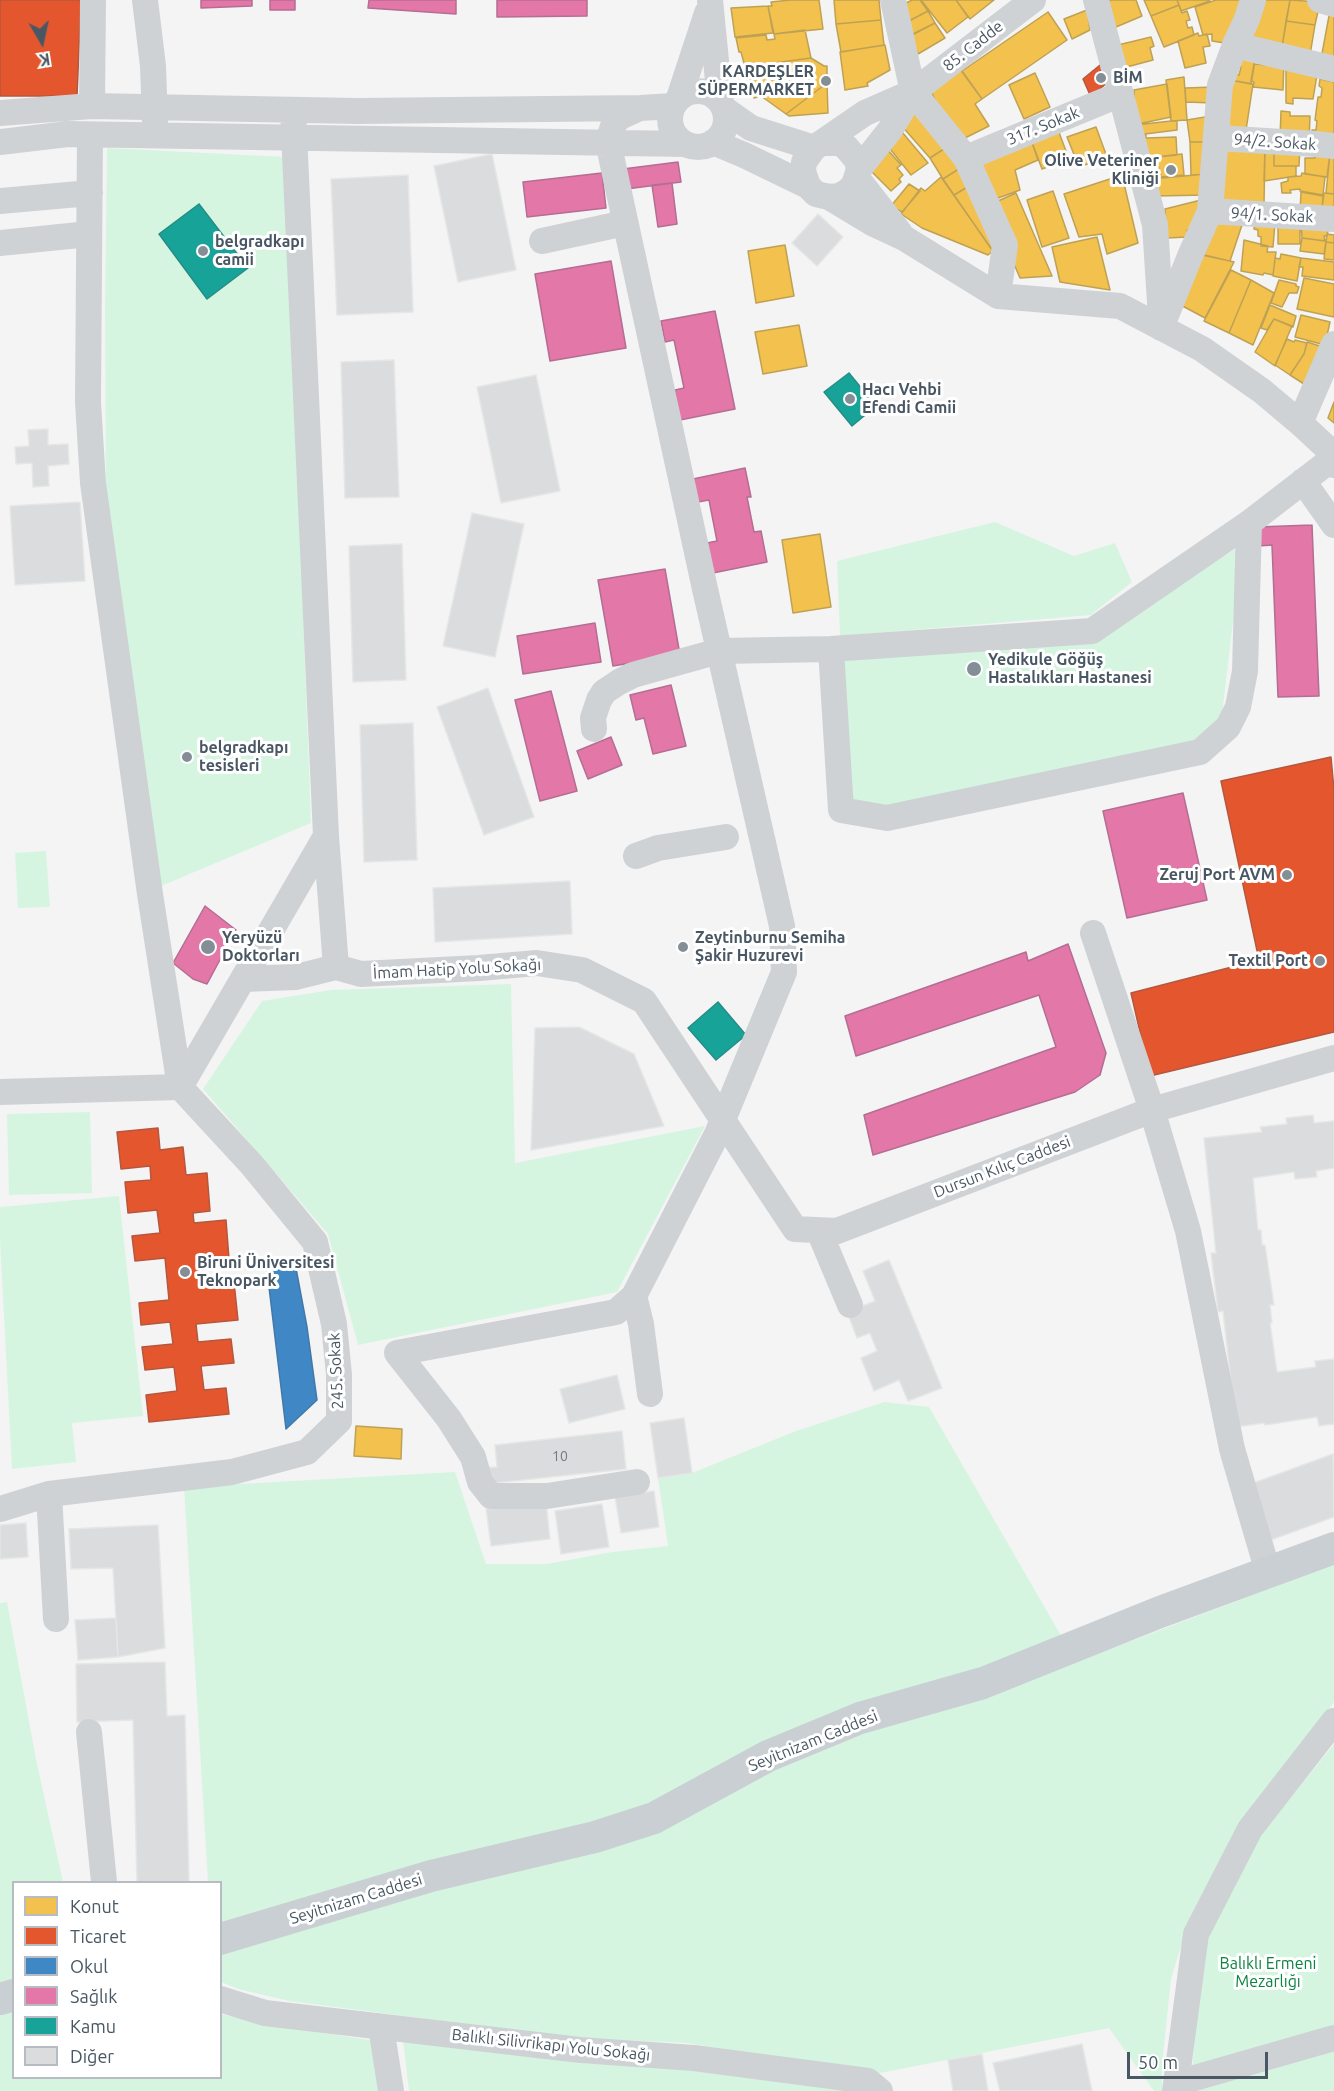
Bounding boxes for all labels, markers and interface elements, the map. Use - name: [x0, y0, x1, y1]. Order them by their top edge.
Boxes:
- north arrow: [12, 12, 72, 72]
- street label: 85. Cadde: [939, 17, 1007, 75]
- text: K: [38, 50, 51, 69]
- place label: KARDEŞLER SÜPERMARKET: [698, 62, 814, 100]
- place label: BİM: [1113, 68, 1143, 88]
- marker: BİM: [1094, 71, 1108, 85]
- marker: KARDEŞLER SÜPERMARKET: [819, 74, 833, 88]
- street label: 317. Sokak: [1004, 103, 1082, 149]
- street label: 94/2. Sokak: [1233, 130, 1317, 154]
- place label: Olive Veteriner Kliniği: [1044, 151, 1159, 189]
- marker: Olive Veteriner Kliniği: [1164, 163, 1178, 177]
- street label: 94/1. Sokak: [1230, 203, 1314, 227]
- place label: belgradkapı camii: [215, 232, 304, 270]
- marker: belgradkapı camii: [196, 244, 210, 258]
- place label: Hacı Vehbi Efendi Camii: [862, 380, 956, 418]
- marker: Hacı Vehbi Efendi Camii: [843, 392, 857, 406]
- place label: Yedikule Göğüş Hastalıkları Hastanesi: [988, 650, 1152, 688]
- marker: Yedikule Göğüş Hastalıkları Hastanesi: [965, 660, 983, 678]
- place label: belgradkapı tesisleri: [199, 738, 288, 776]
- marker: belgradkapı tesisleri: [180, 750, 194, 764]
- place label: Zeruj Port AVM: [1159, 865, 1275, 885]
- marker: Zeruj Port AVM: [1280, 868, 1294, 882]
- place label: Yeryüzü Doktorları: [222, 928, 300, 966]
- place label: Zeytinburnu Semiha Şakir Huzurevi: [695, 928, 845, 966]
- marker: Yeryüzü Doktorları: [199, 938, 217, 956]
- marker: Zeytinburnu Semiha Şakir Huzurevi: [676, 940, 690, 954]
- place label: Textil Port: [1229, 951, 1308, 971]
- marker: Textil Port: [1313, 954, 1327, 968]
- street label: İmam Hatip Yolu Sokağı: [373, 955, 541, 983]
- street label: Dursun Kılıç Caddesi: [931, 1132, 1073, 1202]
- place label: Biruni Üniversitesi Teknopark: [197, 1253, 334, 1291]
- marker: Biruni Üniversitesi Teknopark: [178, 1265, 192, 1279]
- street label: 245. Sokak: [324, 1332, 348, 1410]
- house number: 10: [552, 1448, 568, 1464]
- street label: Seyitnizam Caddesi: [746, 1706, 880, 1776]
- street label: Seyitnizam Caddesi: [287, 1870, 425, 1928]
- legend: [12, 1881, 222, 2079]
- text: Konut: [70, 1896, 119, 1916]
- text: Ticaret: [70, 1926, 126, 1946]
- park label: Balıklı Ermeni Mezarlığı: [1220, 1954, 1316, 1992]
- text: Okul: [70, 1956, 108, 1976]
- text: Sağlık: [70, 1986, 117, 2006]
- text: Kamu: [70, 2016, 116, 2036]
- street label: Balıklı Silivrikapı Yolu Sokağı: [451, 2025, 651, 2065]
- scale bar: [1130, 2040, 1271, 2078]
- text: Diğer: [70, 2046, 114, 2066]
- text: 50 m: [1138, 2052, 1178, 2072]

